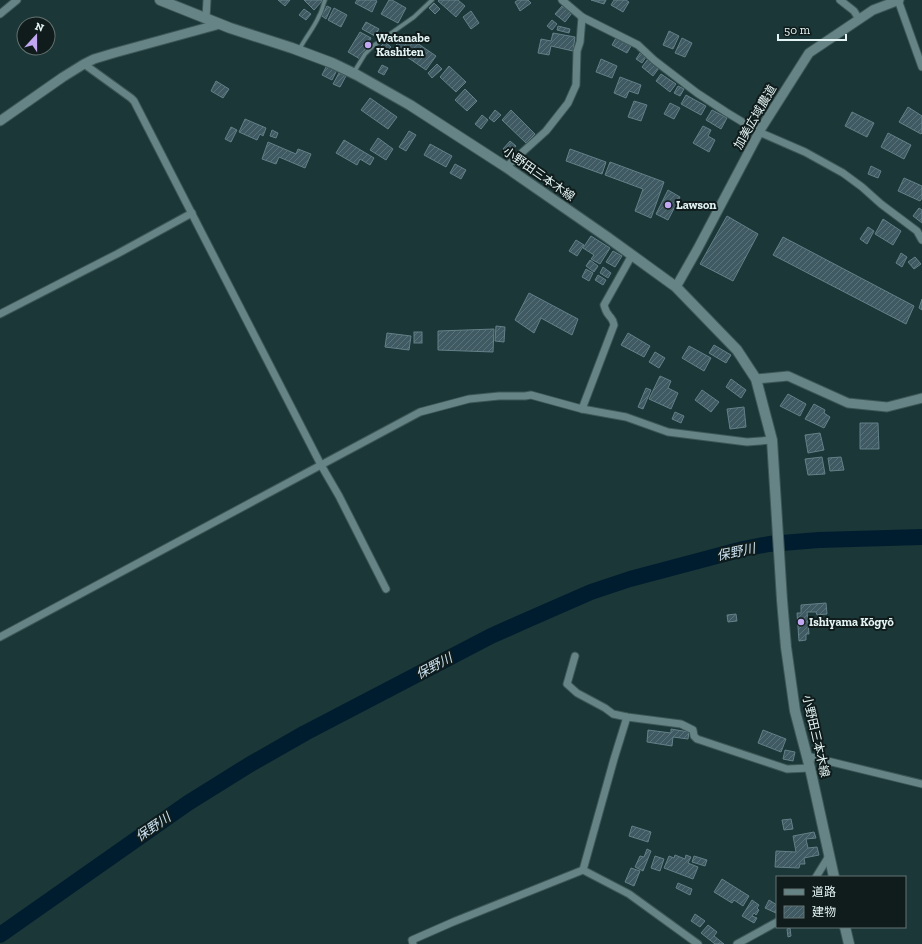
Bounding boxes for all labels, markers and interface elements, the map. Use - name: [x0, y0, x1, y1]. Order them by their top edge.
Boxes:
- north arrow: [16, 16, 56, 56]
- scale bar: [778, 16, 846, 42]
- text: N: [33, 20, 46, 35]
- text: 50 m: [784, 23, 811, 37]
- place label: Watanabe Kashiten: [376, 31, 430, 59]
- marker: Watanabe Kashiten: [363, 40, 373, 50]
- street label: 加美広域農道: [731, 82, 779, 152]
- street label: 小野田三本木線: [501, 144, 577, 204]
- place label: Lawson: [676, 198, 716, 212]
- marker: Lawson: [663, 200, 673, 210]
- water label: 保野川: [715, 540, 759, 563]
- place label: Ishiyama Kōgyō: [809, 615, 895, 629]
- marker: Ishiyama Kōgyō: [796, 617, 806, 627]
- water label: 保野川: [413, 649, 456, 682]
- street label: 小野田三本木線: [800, 693, 832, 779]
- water label: 保野川: [133, 809, 175, 844]
- legend: [776, 876, 906, 928]
- text: 道路: [812, 885, 836, 899]
- text: 建物: [812, 905, 836, 919]

